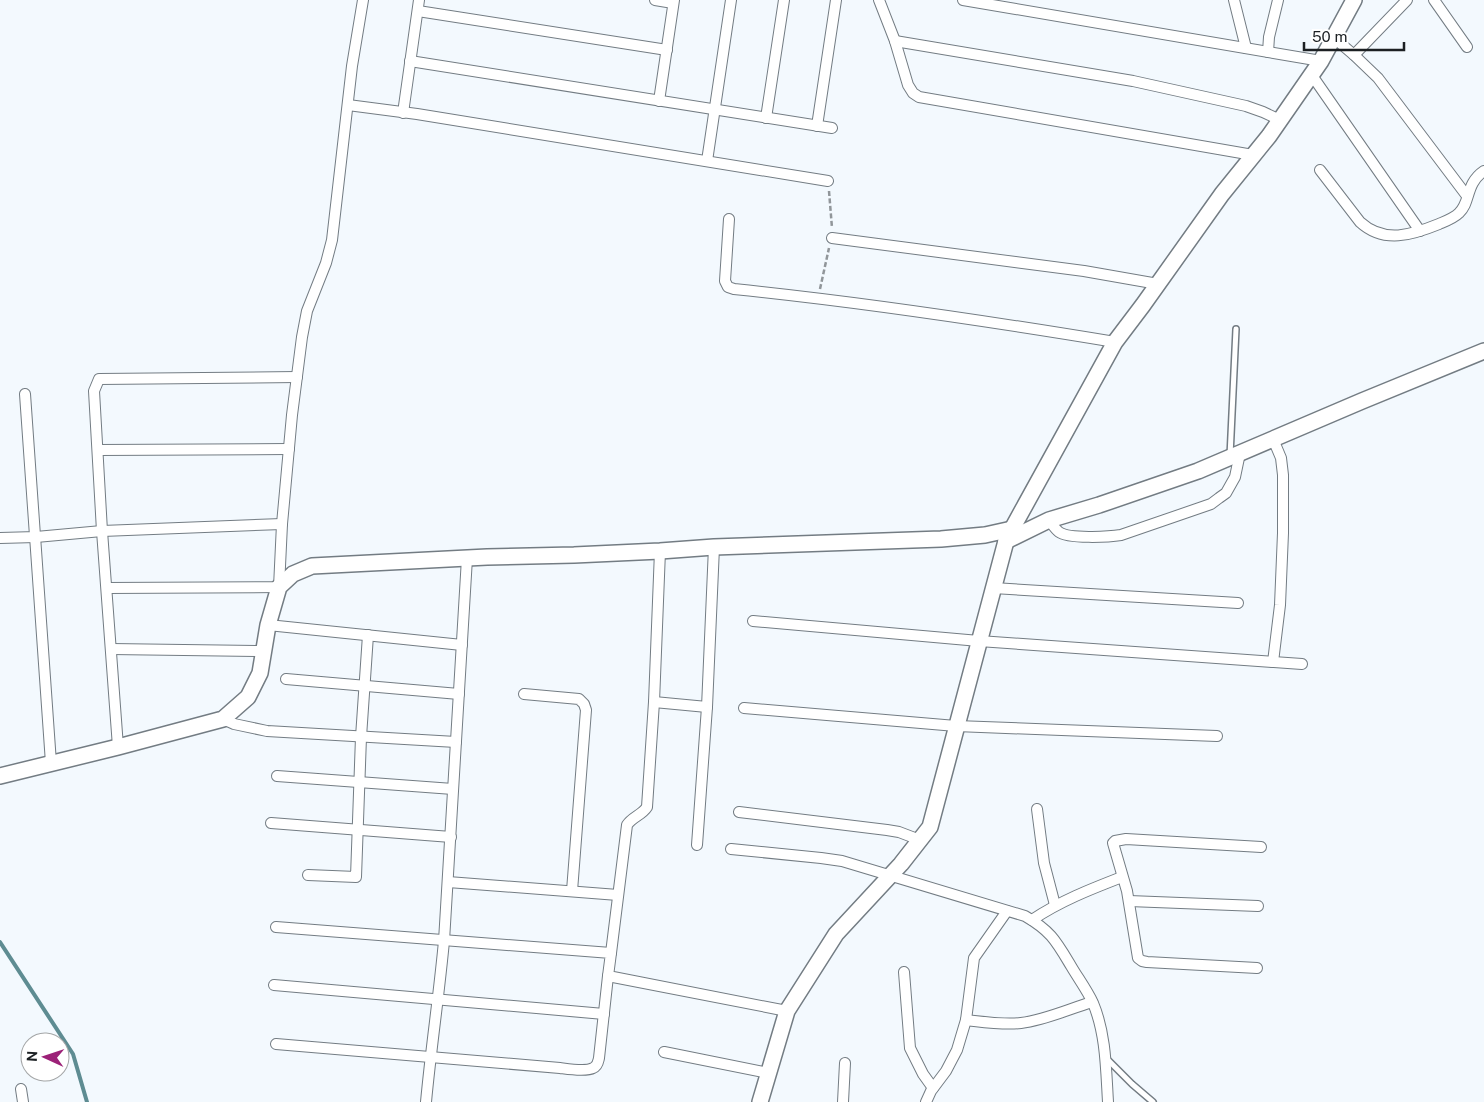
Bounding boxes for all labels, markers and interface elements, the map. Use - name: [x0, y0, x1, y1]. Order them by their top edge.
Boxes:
- scale bar: [1304, 20, 1404, 52]
- text: 50 m: [1312, 28, 1347, 45]
- north arrow: [20, 1032, 70, 1082]
- text: N: [24, 1050, 40, 1062]

